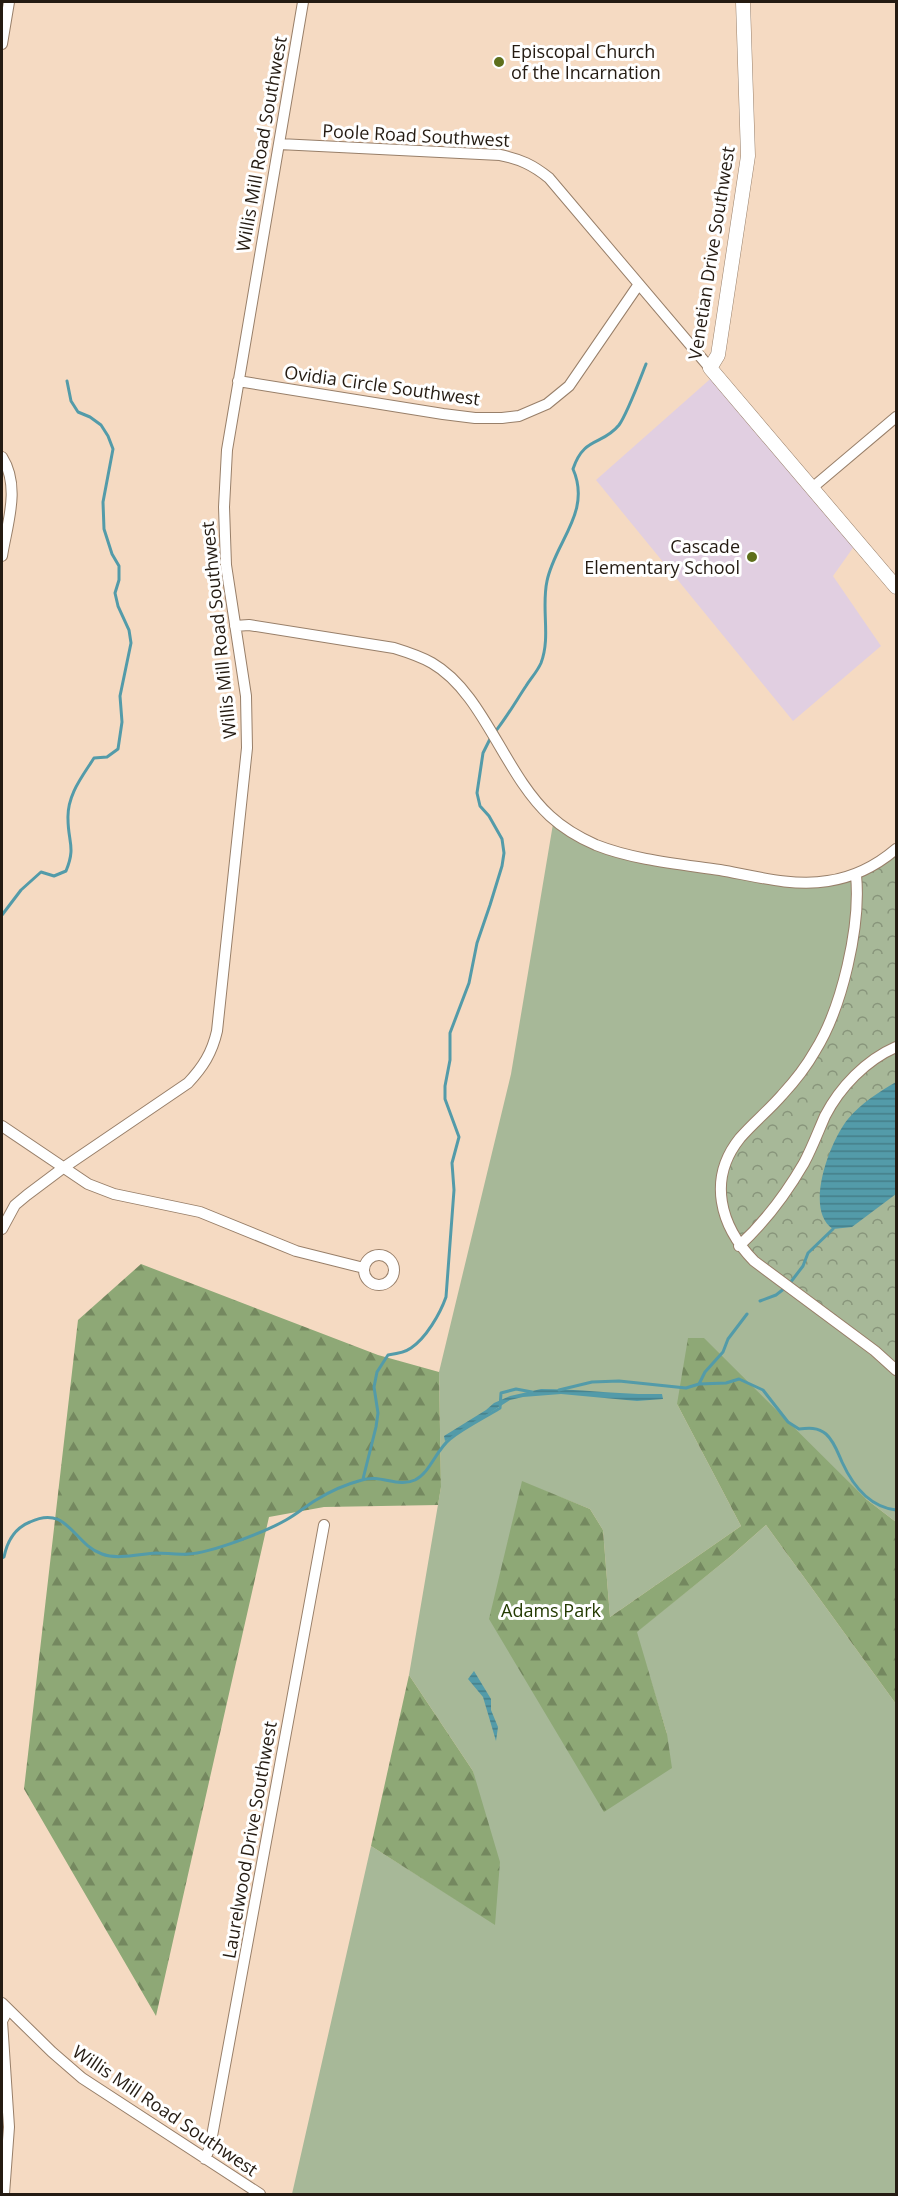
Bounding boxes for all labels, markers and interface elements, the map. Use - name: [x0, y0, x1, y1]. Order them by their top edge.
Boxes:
- street label: Willis Mill Road Southwest: [230, 34, 292, 253]
- place label: Episcopal Church of the Incarnation: [511, 39, 661, 84]
- marker: Episcopal Church of the Incarnation: [492, 55, 506, 69]
- street label: Poole Road Southwest: [322, 118, 510, 152]
- street label: Venetian Drive Southwest: [682, 144, 740, 361]
- street label: Ovidia Circle Southwest: [283, 359, 481, 411]
- street label: Willis Mill Road Southwest: [195, 520, 241, 740]
- place label: Cascade Elementary School: [584, 534, 740, 579]
- marker: Cascade Elementary School: [745, 550, 759, 564]
- park label: Adams Park: [501, 1598, 602, 1622]
- street label: Laurelwood Drive Southwest: [216, 1719, 282, 1960]
- street label: Willis Mill Road Southwest: [68, 2039, 263, 2181]

